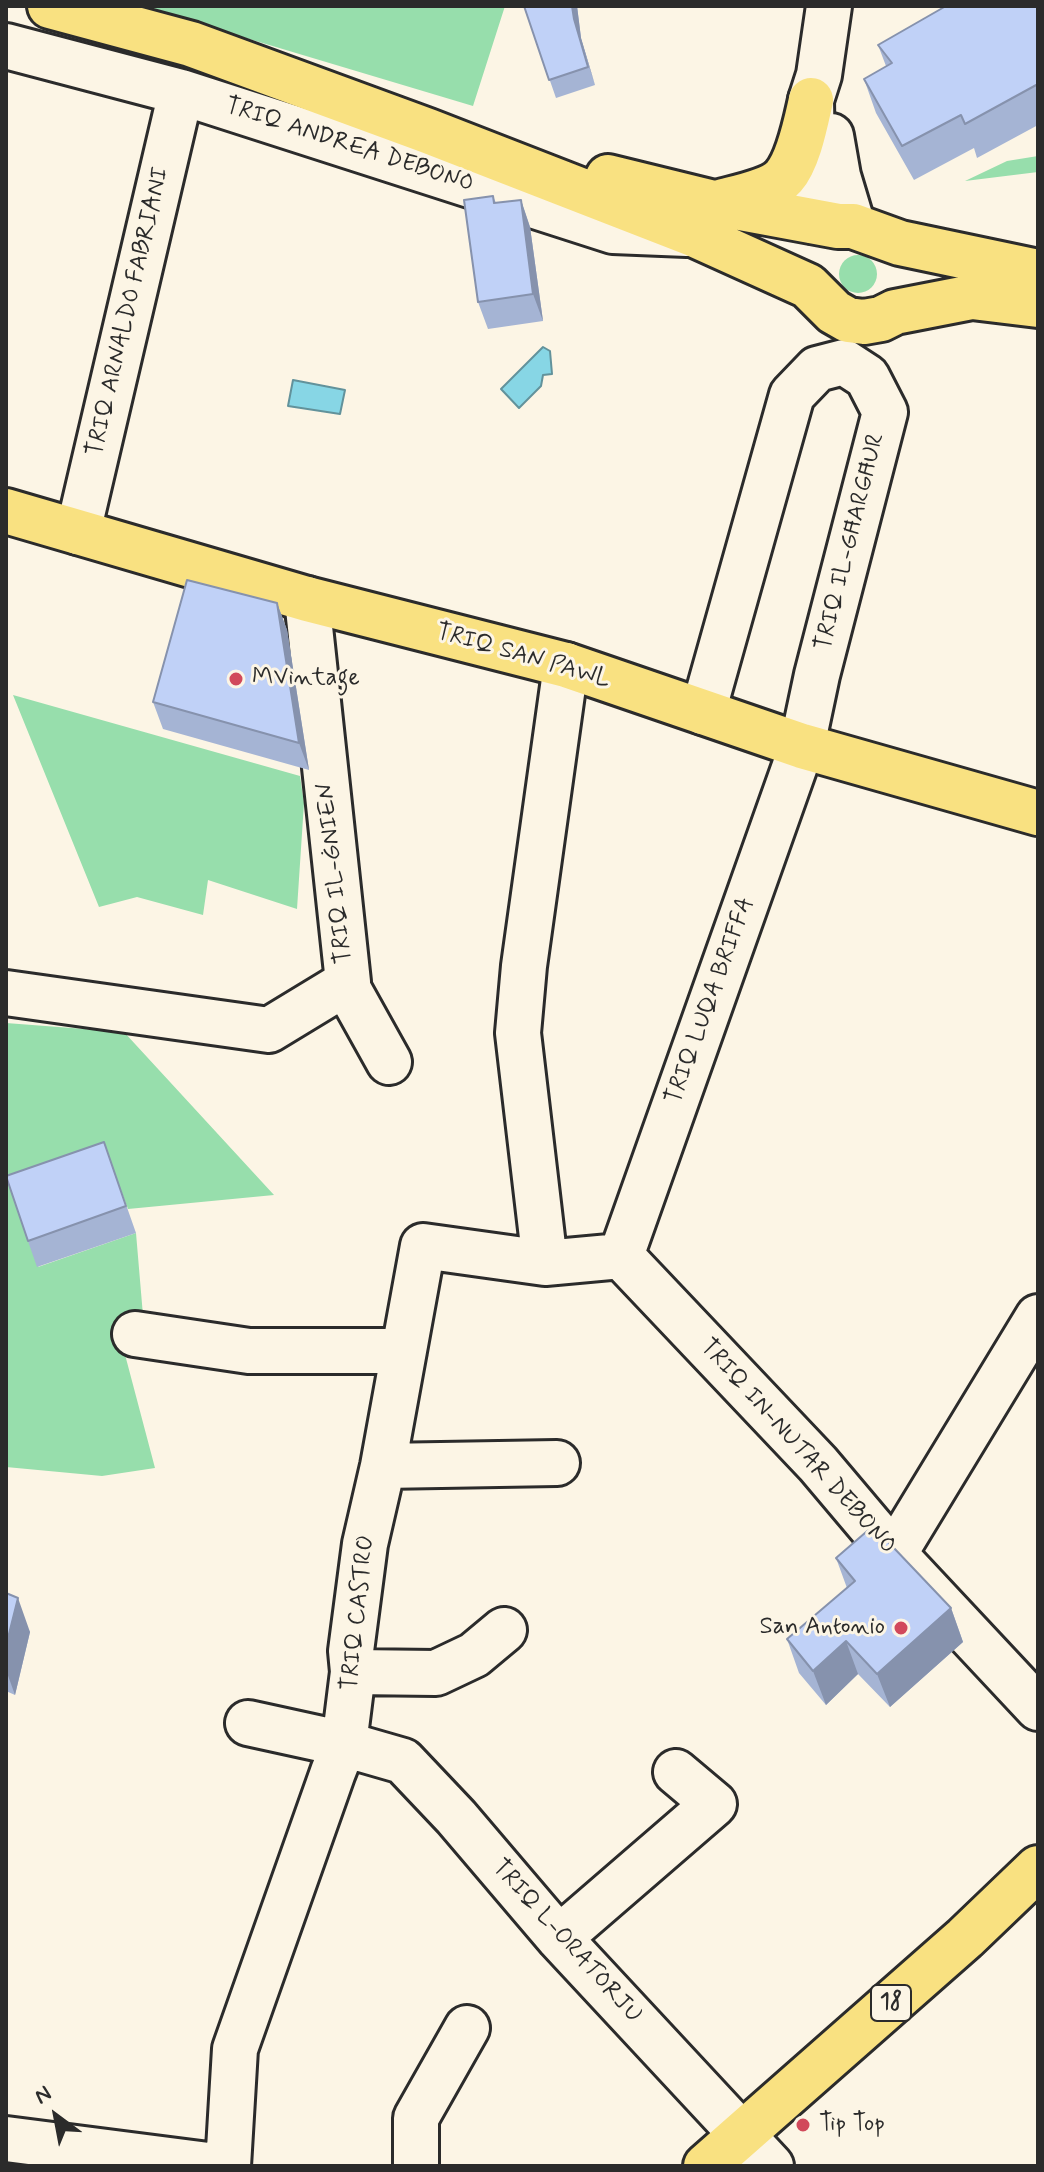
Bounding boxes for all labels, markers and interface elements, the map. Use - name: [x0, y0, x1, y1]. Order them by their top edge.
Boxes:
- street label: TRIQ ANDREA DEBONO: [221, 92, 477, 200]
- street label: TRIQ ARNALDO FABRIANI: [82, 165, 176, 459]
- street label: TRIQ IL-GĦARGĦUR: [810, 430, 892, 654]
- street label: TRIQ SAN PAWL: [432, 618, 614, 696]
- place label: MVintage: [252, 665, 360, 693]
- marker: MVintage: [227, 670, 245, 688]
- street label: TRIQ IL-ĠNIEN: [312, 781, 360, 965]
- street label: TRIQ LUQA BRIFFA: [660, 894, 762, 1108]
- street label: TRIQ IN-NUTAR DEBONO: [693, 1333, 901, 1561]
- street label: TRIQ CASTRO: [337, 1534, 381, 1692]
- place label: San Antonio: [759, 1614, 885, 1642]
- marker: San Antonio: [892, 1619, 910, 1637]
- street label: TRIQ L-ORATORJU: [485, 1854, 647, 2030]
- road number: 18: [871, 1985, 911, 2021]
- north arrow: [16, 2076, 96, 2156]
- text: N: [30, 2080, 57, 2111]
- place label: Tip Top: [819, 2111, 885, 2139]
- marker: Tip Top: [794, 2116, 812, 2134]

